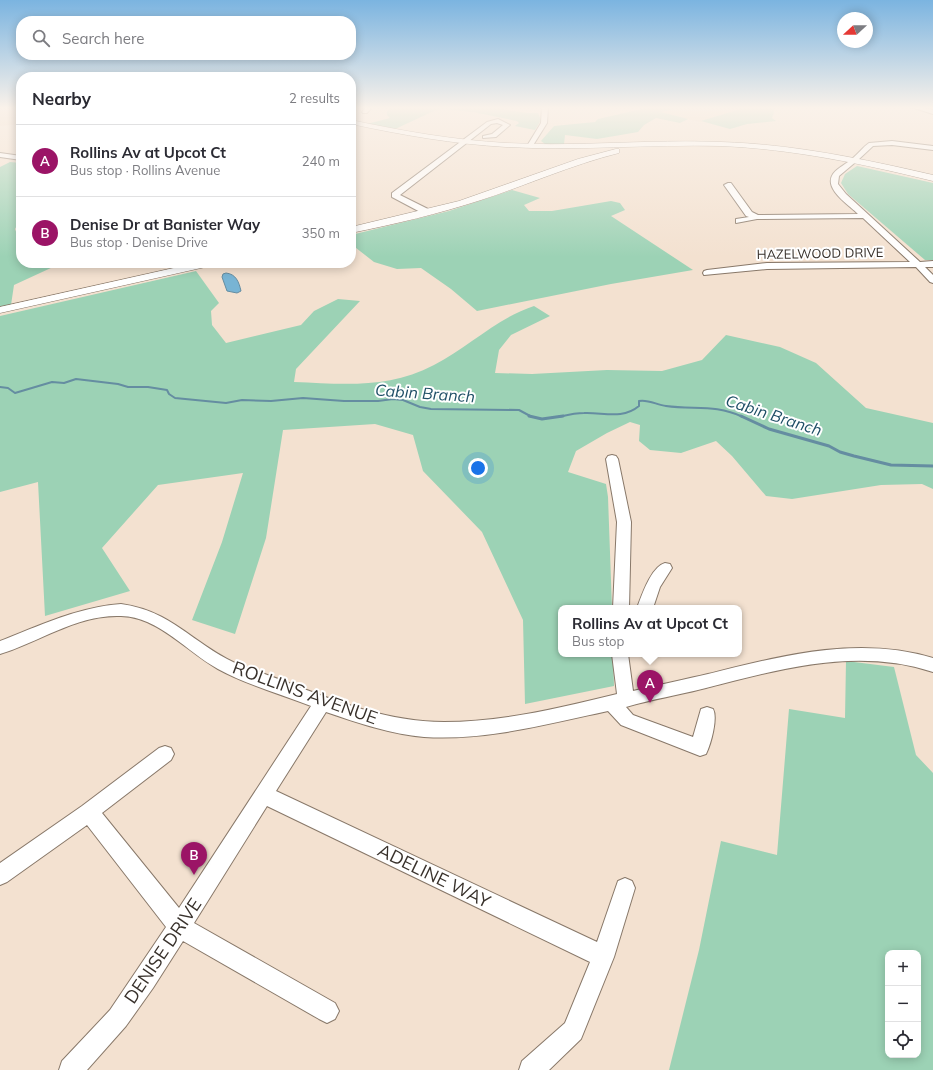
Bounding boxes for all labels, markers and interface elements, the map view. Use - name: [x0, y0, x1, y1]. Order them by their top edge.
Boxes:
- north arrow: [837, 12, 873, 48]
- search box: [16, 16, 356, 60]
- icon: search: [30, 27, 52, 49]
- text: Search here: [62, 29, 144, 48]
- text: Nearby: [32, 88, 91, 109]
- text: 2 results: [289, 90, 340, 106]
- text: Rollins Av at Upcot Ct: [70, 143, 226, 162]
- text: A: [40, 153, 50, 169]
- text: 240 m: [302, 153, 340, 169]
- text: Bus stop · Rollins Avenue: [70, 162, 220, 178]
- text: Denise Dr at Banister Way: [70, 215, 260, 234]
- text: B: [41, 225, 49, 241]
- text: 350 m: [302, 225, 340, 241]
- text: Bus stop · Denise Drive: [70, 234, 208, 250]
- street label: HAZELWOOD DRIVE: [756, 244, 884, 262]
- water label: Cabin Branch: [374, 380, 476, 406]
- water label: Cabin Branch: [723, 390, 825, 440]
- your location: [468, 458, 488, 478]
- popup: [558, 605, 742, 657]
- text: Rollins Av at Upcot Ct: [572, 614, 728, 633]
- text: Bus stop: [572, 633, 624, 649]
- street label: ROLLINS AVENUE: [230, 656, 381, 729]
- pin: A: [637, 670, 663, 703]
- street label: ADELINE WAY: [374, 838, 495, 913]
- pin: B: [181, 842, 207, 875]
- street label: DENISE DRIVE: [119, 894, 206, 1008]
- map controls: [885, 950, 921, 1058]
- button: +: [885, 950, 921, 986]
- button: −: [885, 986, 921, 1022]
- button: locate: [885, 1022, 921, 1058]

